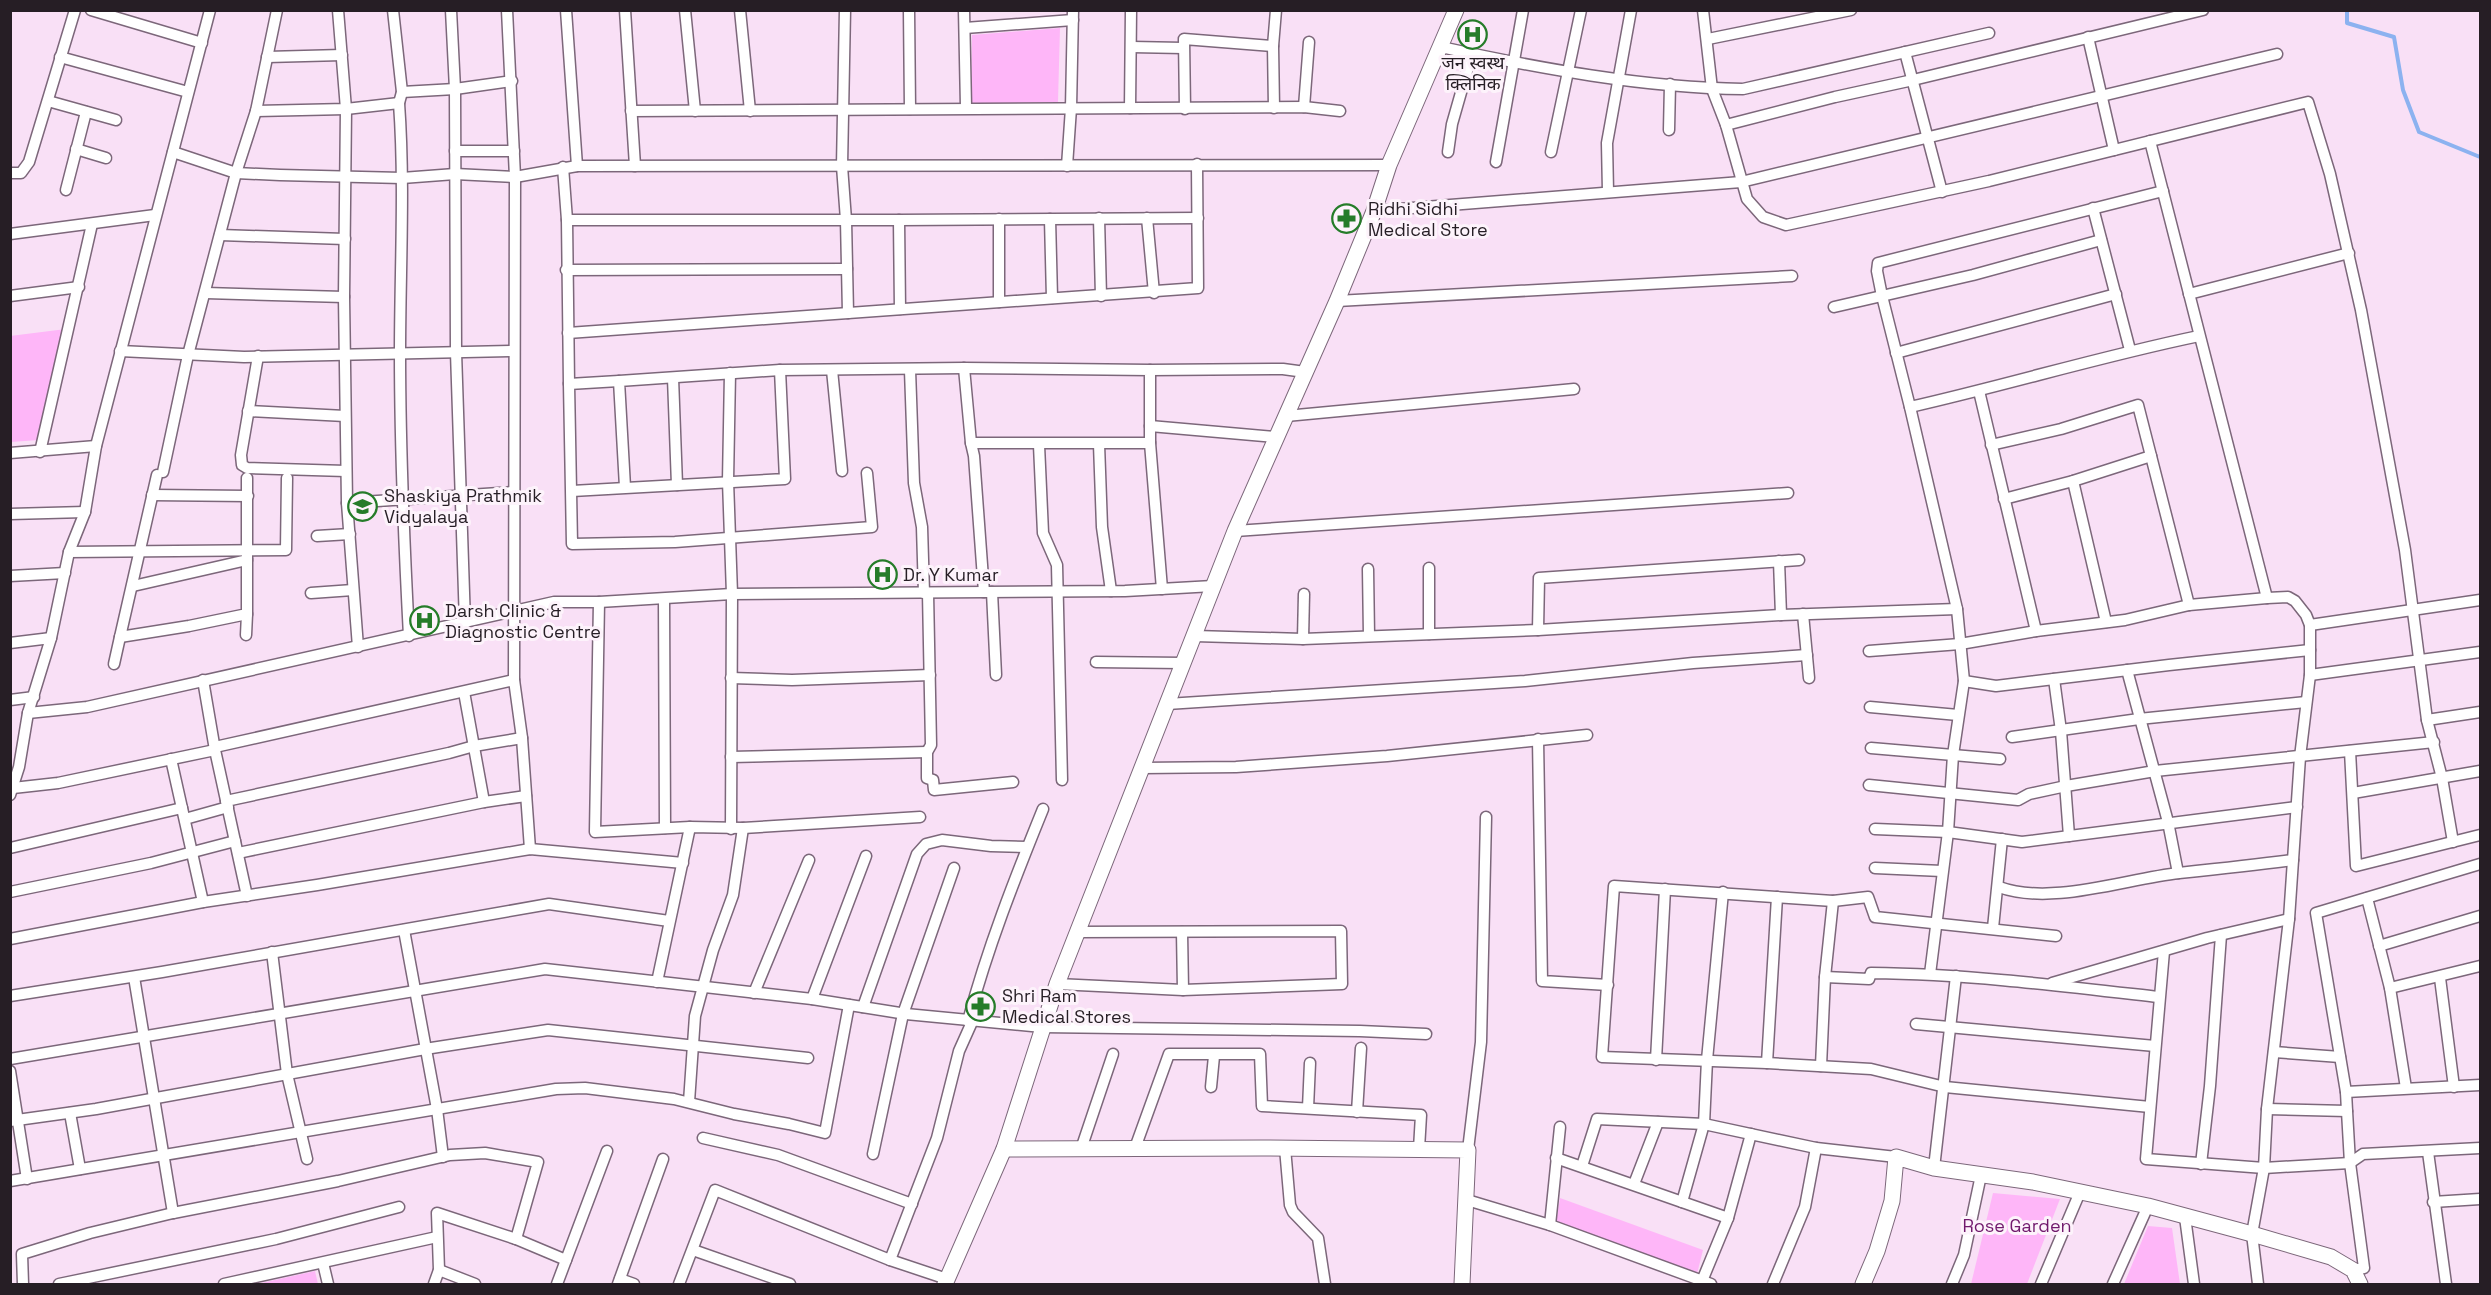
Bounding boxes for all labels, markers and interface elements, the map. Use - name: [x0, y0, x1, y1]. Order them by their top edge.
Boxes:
- hospital icon: जन स्वस्थ क्लिनिक: [1457, 18, 1489, 50]
- place label: जन स्वस्थ क्लिनिक: [1441, 51, 1505, 95]
- place label: Ridhi Sidhi Medical Store: [1368, 197, 1488, 241]
- pharmacy icon: Ridhi Sidhi Medical Store: [1331, 203, 1363, 235]
- place label: Shaskiya Prathmik Vidyalaya: [384, 484, 542, 528]
- school or university icon: Shaskiya Prathmik Vidyalaya: [347, 490, 379, 522]
- hospital icon: Dr. Y Kumar: [866, 559, 898, 591]
- place label: Dr. Y Kumar: [903, 563, 999, 586]
- place label: Darsh Clinic & Diagnostic Centre: [445, 599, 601, 643]
- hospital icon: Darsh Clinic & Diagnostic Centre: [408, 605, 440, 637]
- place label: Shri Ram Medical Stores: [1002, 984, 1131, 1028]
- pharmacy icon: Shri Ram Medical Stores: [965, 990, 997, 1022]
- park label: Rose Garden: [1962, 1214, 2072, 1237]

